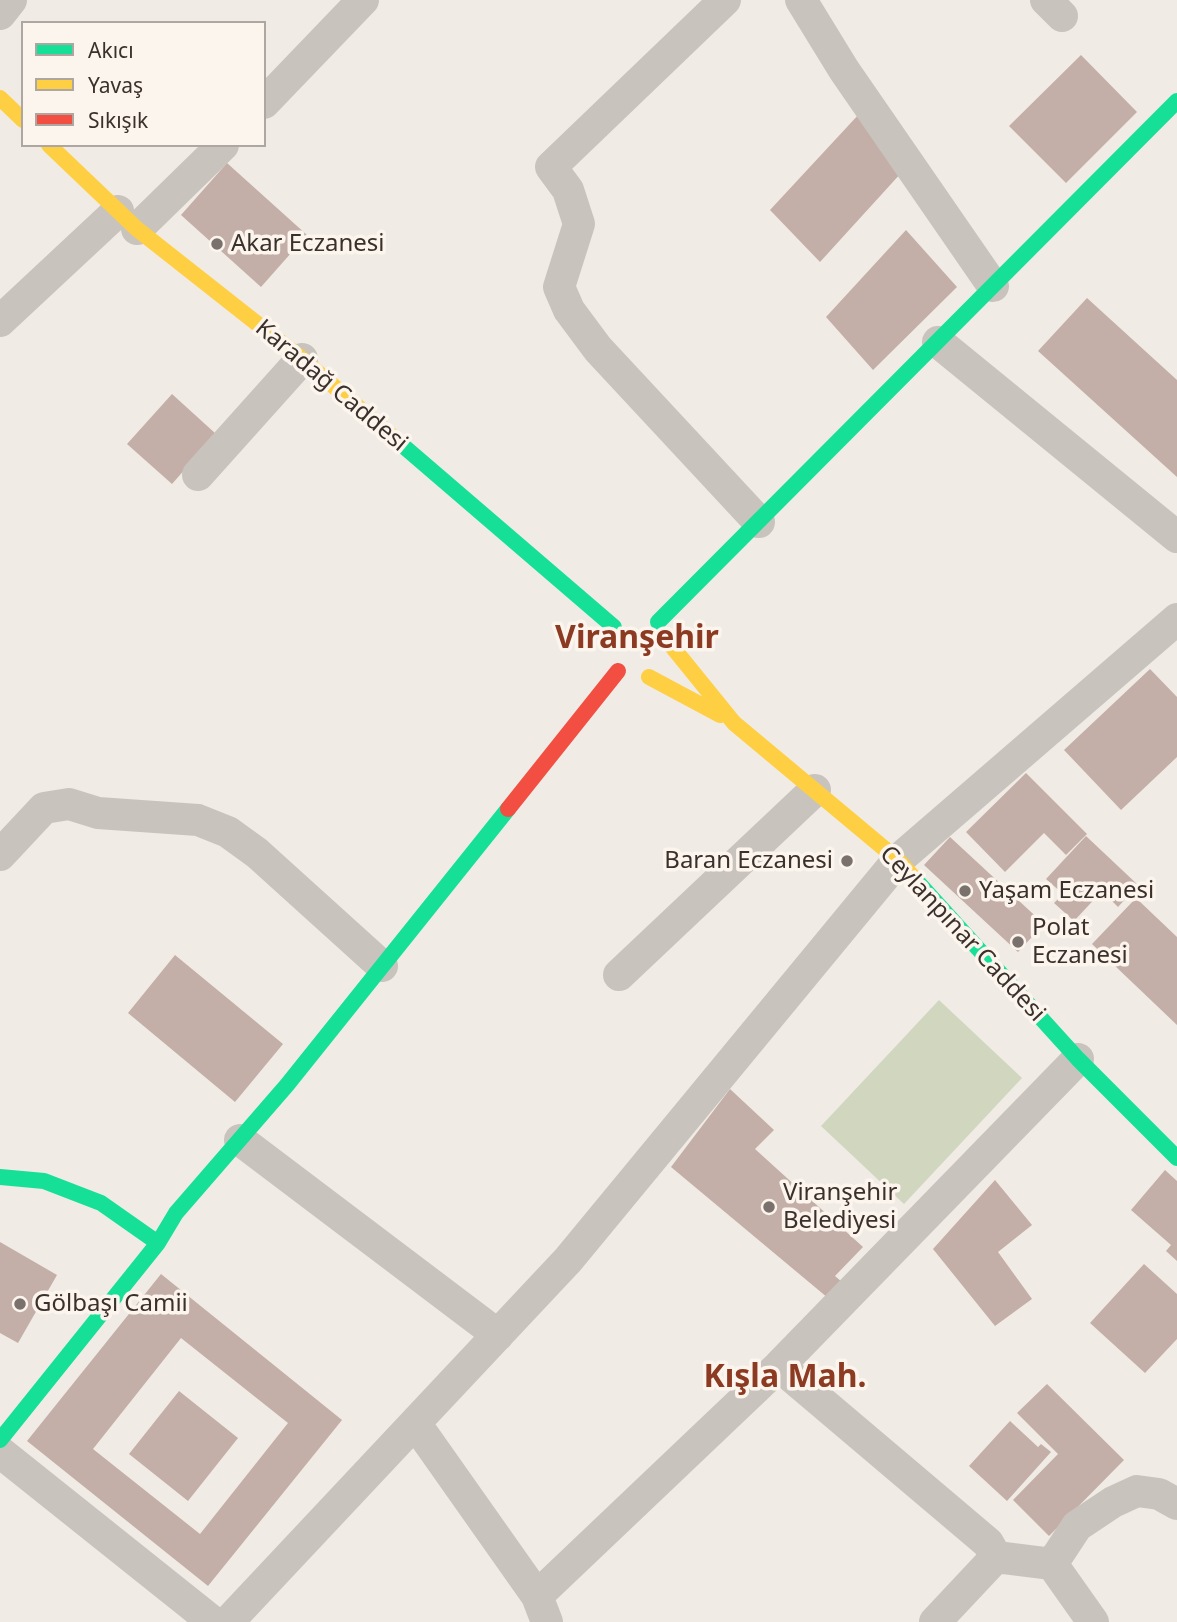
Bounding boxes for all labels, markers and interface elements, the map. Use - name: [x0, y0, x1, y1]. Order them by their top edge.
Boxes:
- legend: [21, 21, 266, 147]
- text: Akıcı: [88, 36, 134, 64]
- text: Yavaş: [88, 71, 143, 99]
- text: Sıkışık: [88, 106, 148, 134]
- place label: Akar Eczanesi: [231, 230, 384, 258]
- marker: Akar Eczanesi: [209, 236, 225, 252]
- street label: Karadağ Caddesi: [249, 314, 413, 458]
- district label: Viranşehir: [555, 620, 719, 658]
- street label: Ceylanpınar Caddesi: [873, 840, 1051, 1028]
- place label: Baran Eczanesi: [664, 847, 833, 875]
- marker: Baran Eczanesi: [839, 853, 855, 869]
- place label: Yaşam Eczanesi: [979, 877, 1154, 905]
- marker: Yaşam Eczanesi: [957, 883, 973, 899]
- place label: Polat Eczanesi: [1032, 914, 1128, 970]
- marker: Polat Eczanesi: [1010, 934, 1026, 950]
- place label: Viranşehir Belediyesi: [783, 1179, 897, 1235]
- marker: Viranşehir Belediyesi: [761, 1199, 777, 1215]
- place label: Gölbaşı Camii: [34, 1290, 188, 1318]
- marker: Gölbaşı Camii: [12, 1296, 28, 1312]
- district label: Kışla Mah.: [703, 1359, 867, 1397]

